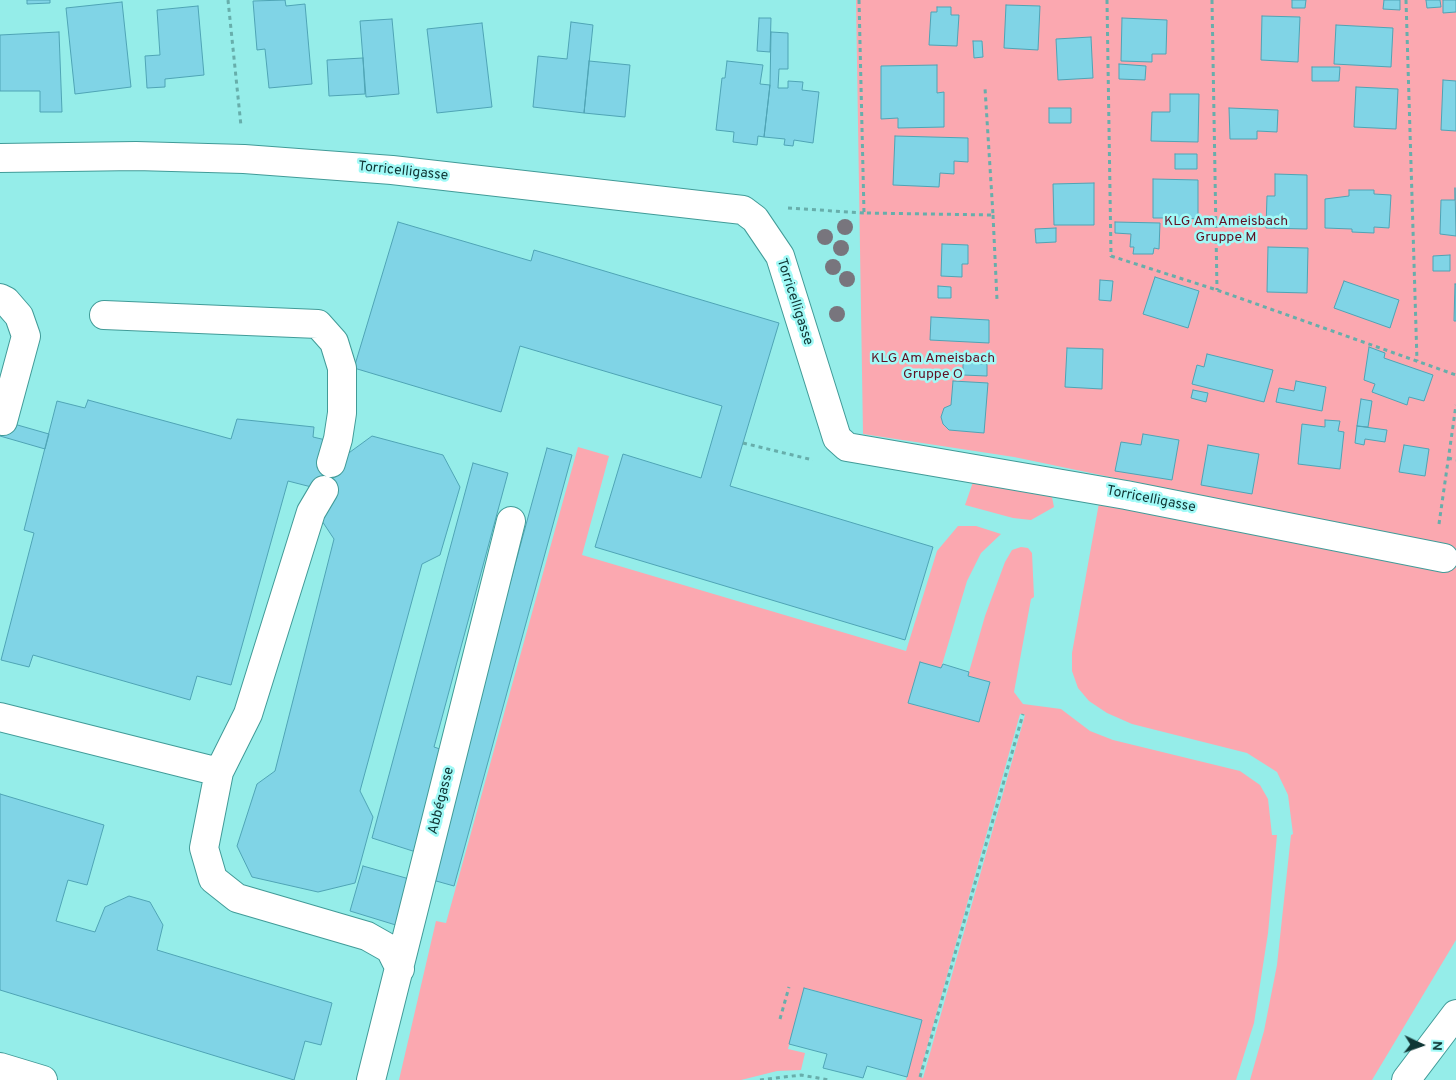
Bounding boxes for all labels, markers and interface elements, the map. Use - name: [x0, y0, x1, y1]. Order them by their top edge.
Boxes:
- street label: Torricelligasse: [357, 159, 449, 185]
- park label: KLG Am Ameisbach Gruppe M: [1164, 214, 1288, 246]
- street label: Torricelligasse: [772, 256, 816, 348]
- park label: KLG Am Ameisbach Gruppe O: [871, 351, 995, 384]
- street label: Torricelligasse: [1105, 483, 1197, 517]
- street label: Abbégasse: [426, 766, 458, 836]
- north arrow: [1396, 1020, 1446, 1070]
- text: N: [1428, 1040, 1445, 1051]

